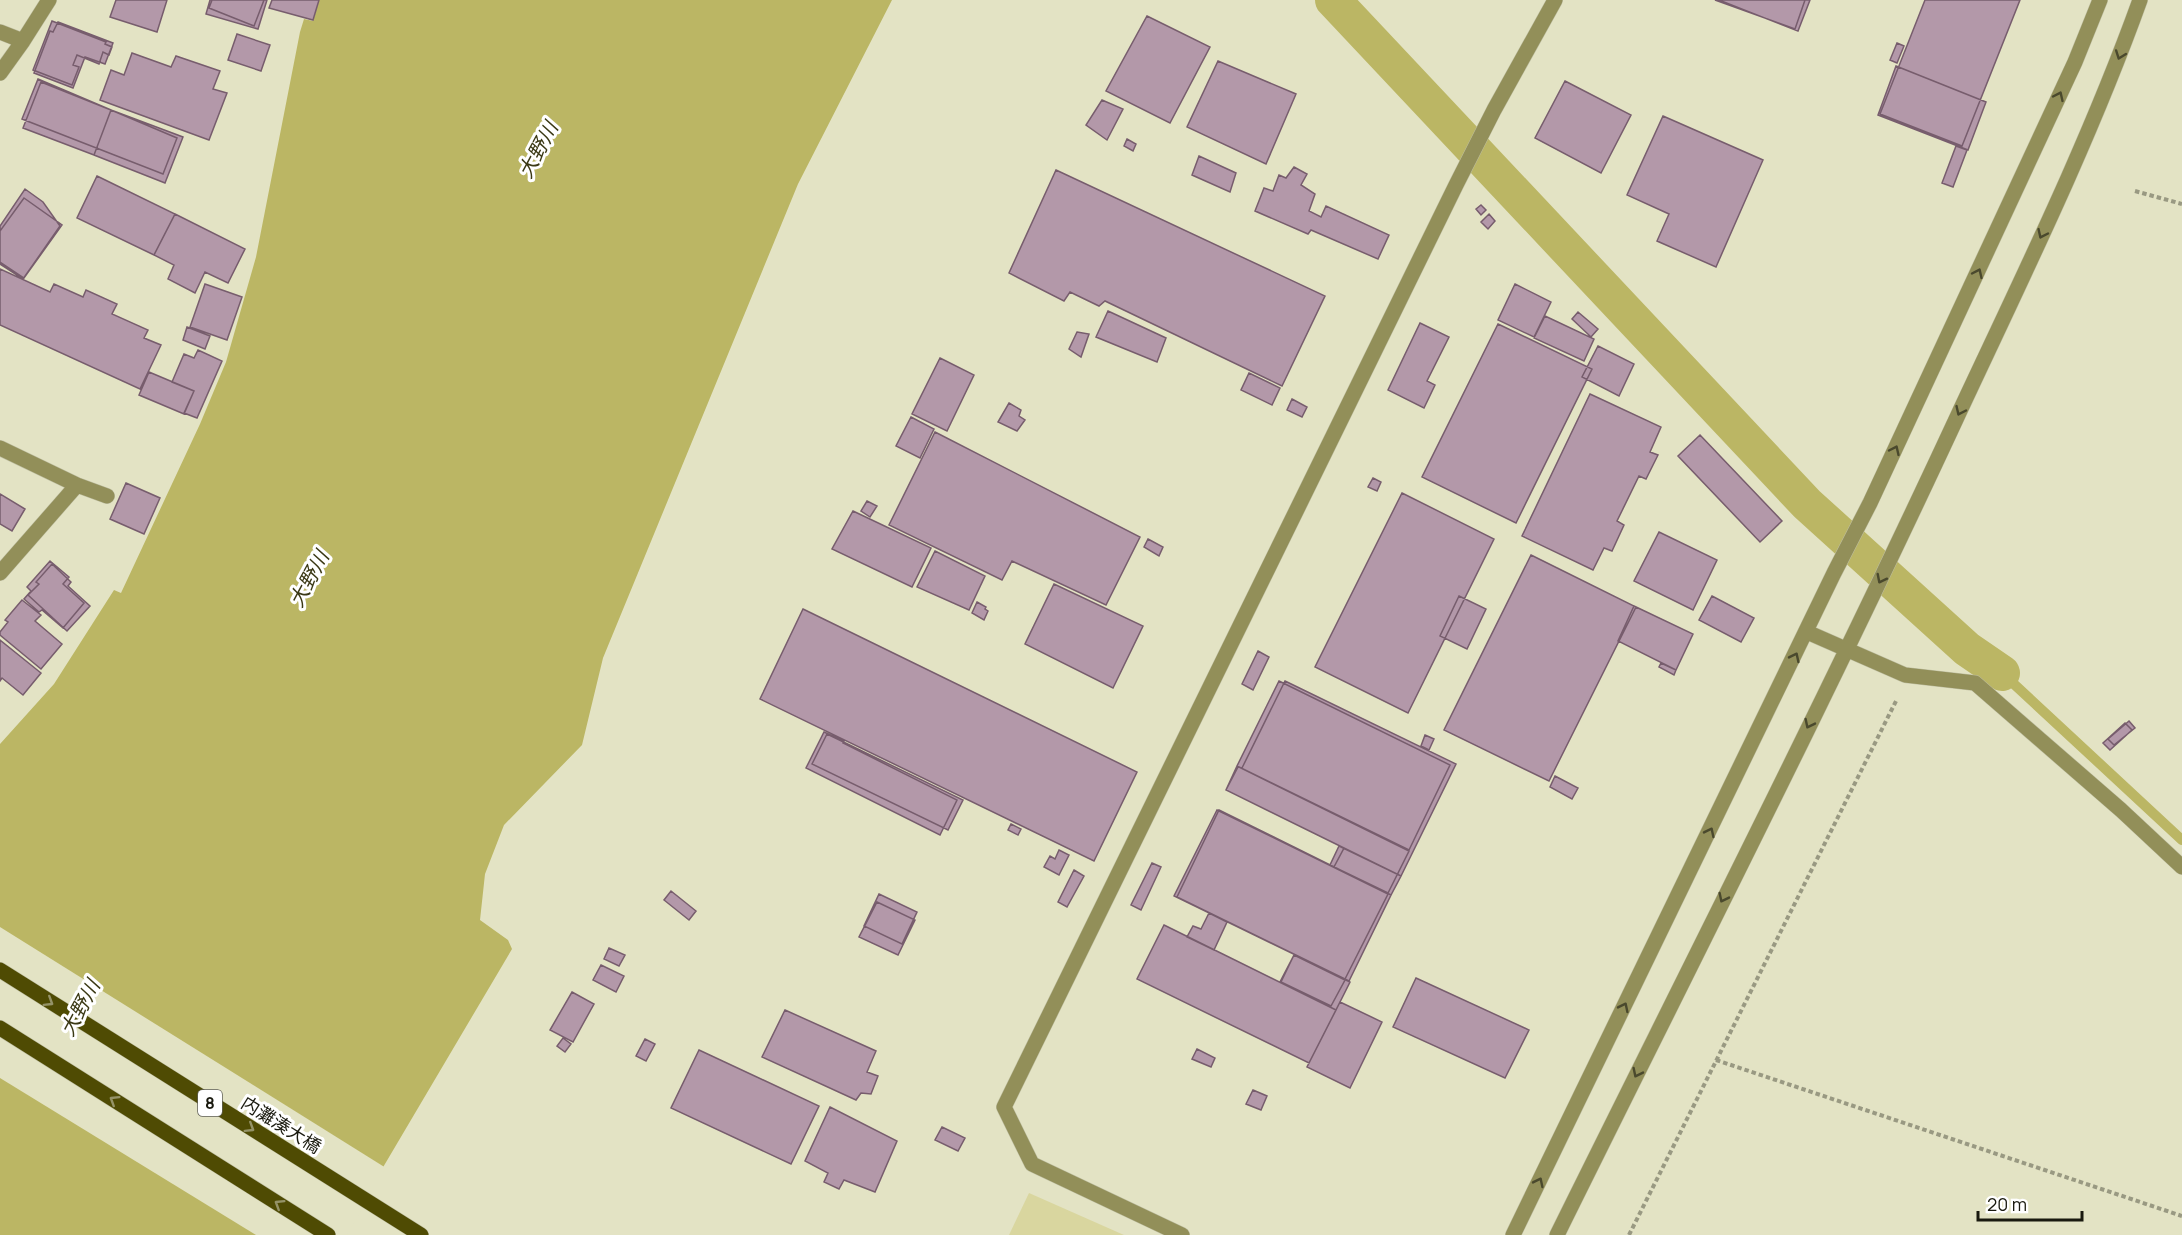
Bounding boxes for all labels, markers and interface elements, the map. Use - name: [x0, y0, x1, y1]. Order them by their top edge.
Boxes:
- one-way arrow: [2115, 49, 2127, 60]
- one-way arrow: [2052, 92, 2064, 103]
- water label: 大野川: [512, 115, 565, 183]
- one-way arrow: [2038, 227, 2050, 238]
- one-way arrow: [1970, 269, 1982, 280]
- one-way arrow: [1956, 404, 1968, 415]
- one-way arrow: [1888, 446, 1900, 457]
- water label: 大野川: [283, 544, 336, 612]
- one-way arrow: [1876, 572, 1888, 583]
- one-way arrow: [1788, 652, 1800, 663]
- one-way arrow: [1804, 717, 1816, 728]
- one-way arrow: [1702, 827, 1714, 838]
- one-way arrow: [1718, 892, 1730, 903]
- water label: 大野川: [54, 973, 107, 1041]
- one-way arrow: [43, 994, 54, 1005]
- one-way arrow: [1617, 1003, 1629, 1014]
- one-way arrow: [1632, 1067, 1644, 1078]
- road number: 8: [198, 1090, 222, 1116]
- street label: 内灘湊大橋: [237, 1090, 326, 1158]
- one-way arrow: [110, 1095, 120, 1107]
- one-way arrow: [244, 1121, 254, 1133]
- one-way arrow: [1531, 1178, 1543, 1189]
- scale bar: [1978, 1184, 2082, 1222]
- text: 20 m: [1987, 1192, 2027, 1216]
- one-way arrow: [275, 1199, 285, 1211]

